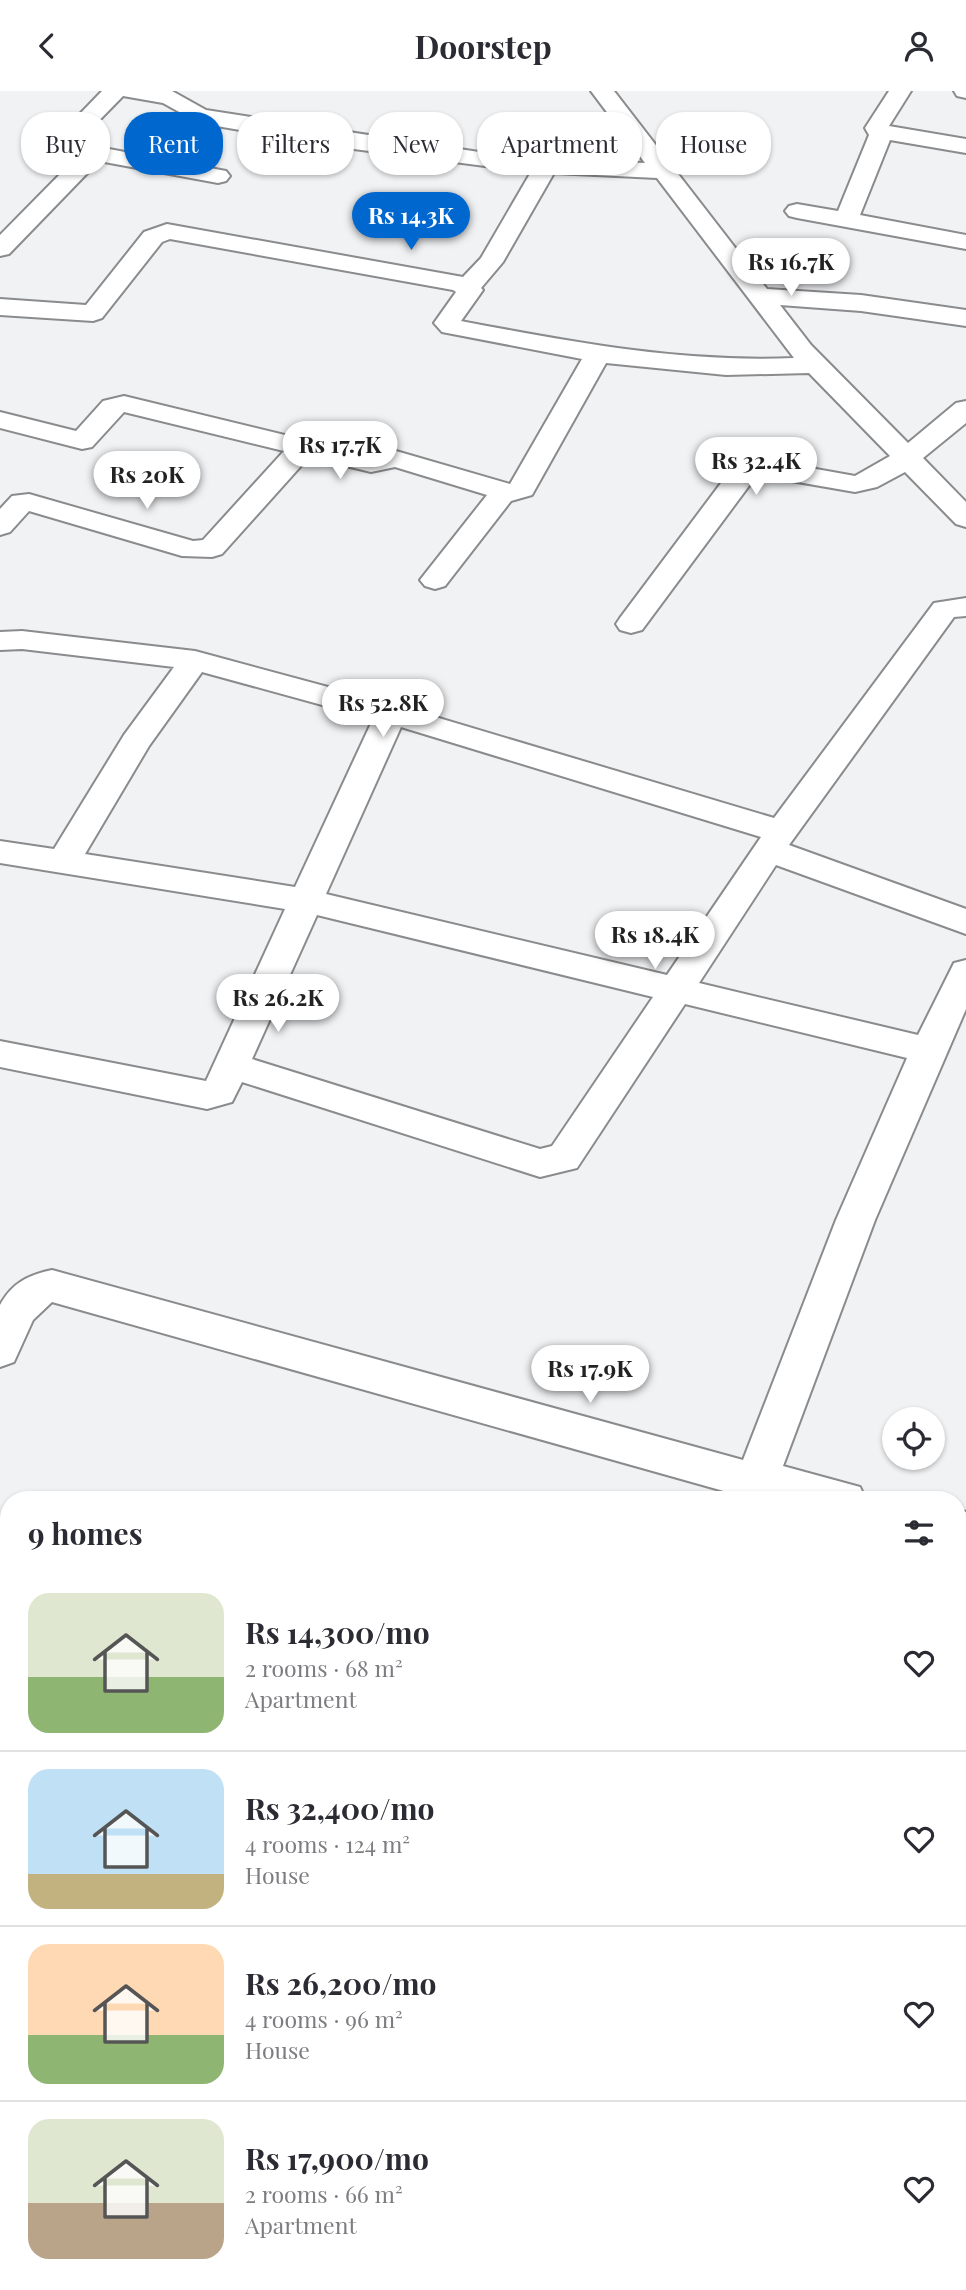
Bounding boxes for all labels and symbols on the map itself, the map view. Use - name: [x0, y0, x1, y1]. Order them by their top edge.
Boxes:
- pin: Rs 14.3K: [339, 193, 483, 252]
- pin: Rs 16.7K: [719, 239, 863, 298]
- pin: Rs 17.7K: [268, 421, 412, 481]
- pin: Rs 32.4K: [684, 437, 828, 497]
- pin: Rs 20K: [90, 451, 204, 511]
- pin: Rs 52.8K: [311, 679, 455, 739]
- pin: Rs 18.4K: [583, 911, 727, 971]
- pin: Rs 26.2K: [206, 975, 350, 1034]
- pin: Rs 17.9K: [518, 1345, 662, 1405]

